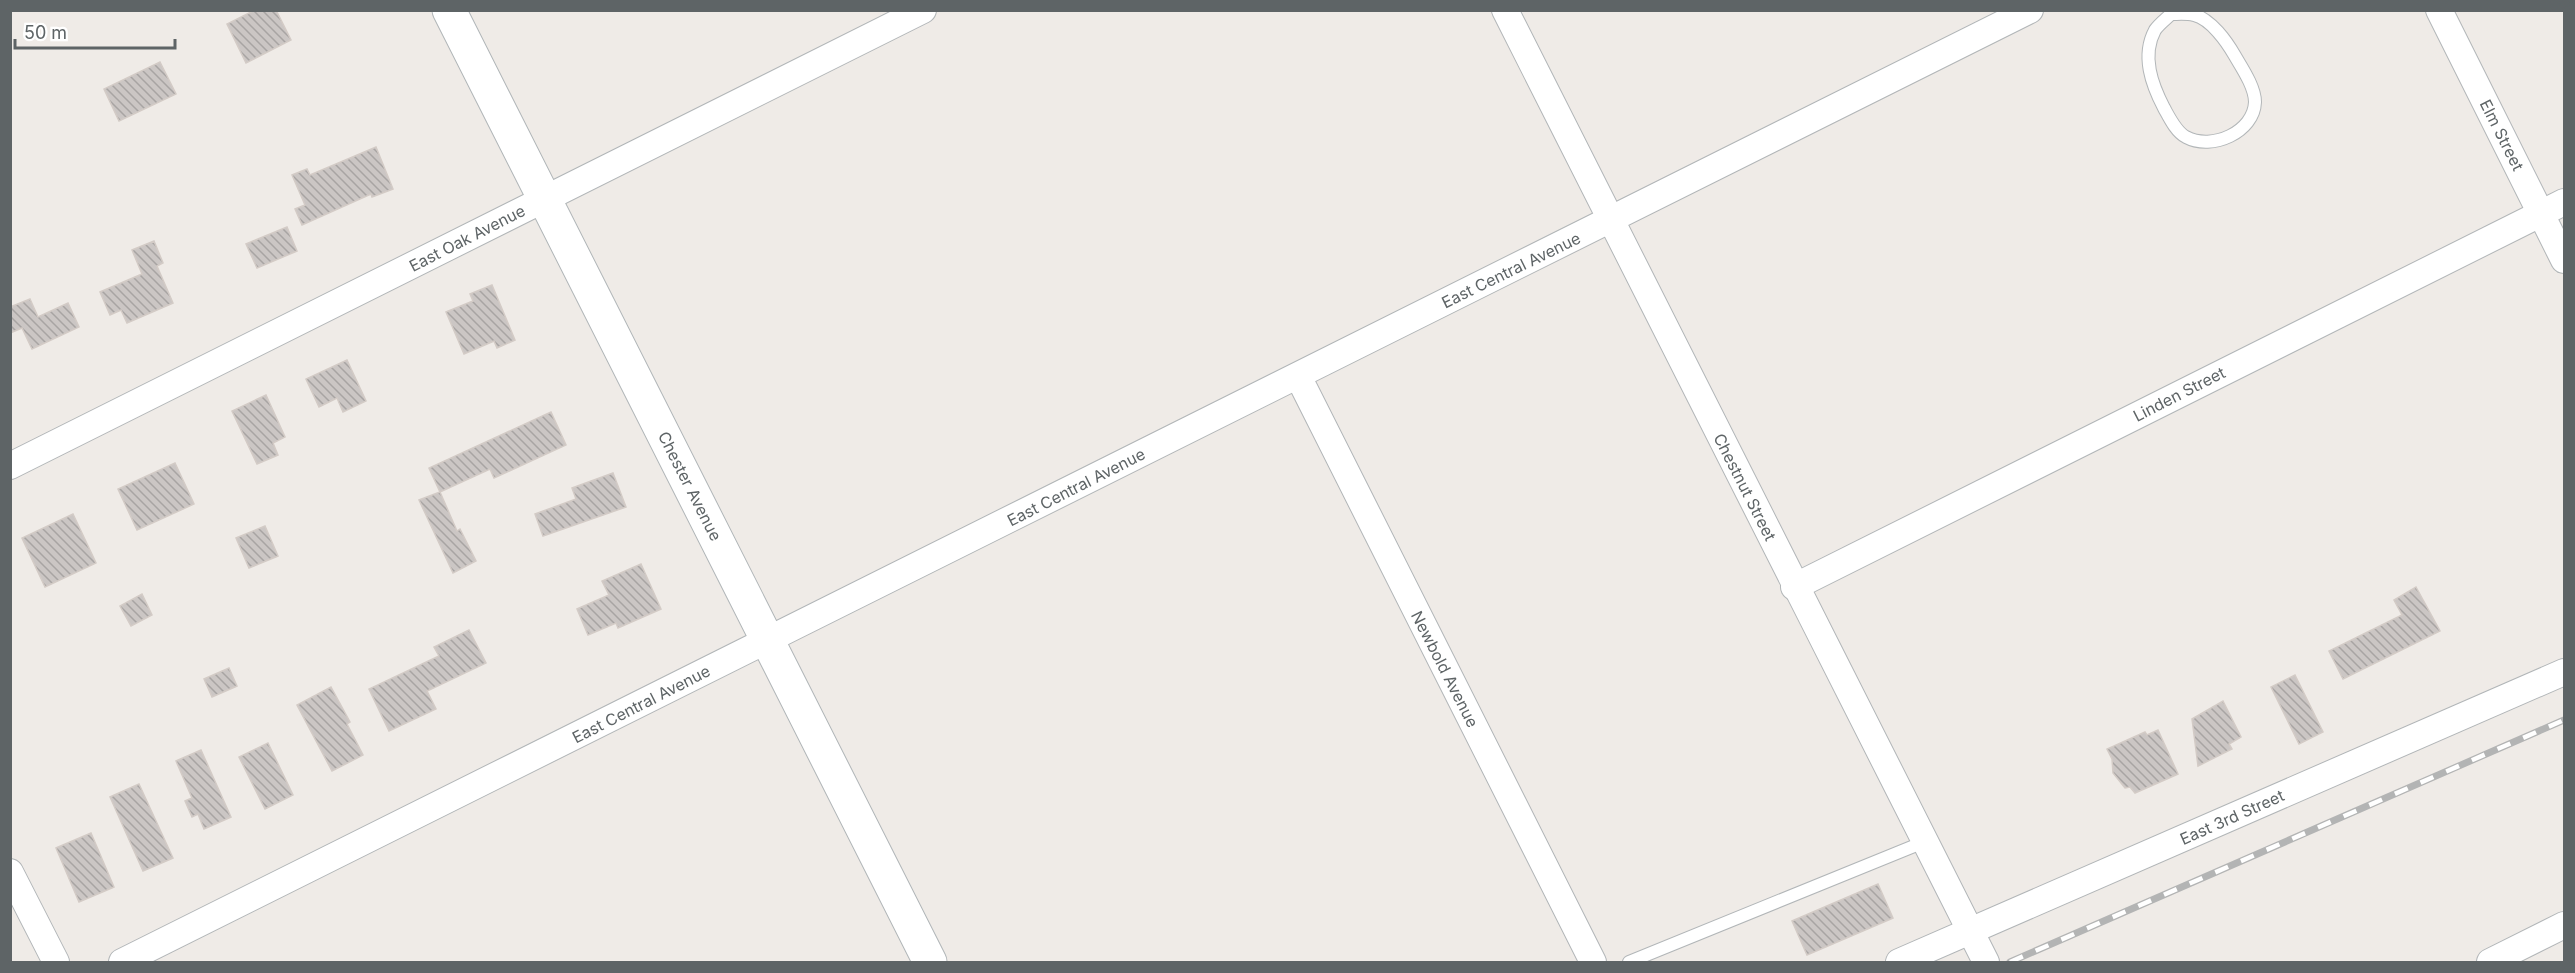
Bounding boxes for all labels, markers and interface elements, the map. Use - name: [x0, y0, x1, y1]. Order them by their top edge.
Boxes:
- scale bar: [15, 12, 176, 50]
- text: 50 m: [24, 22, 67, 43]
- street label: Elm Street: [2476, 96, 2528, 174]
- street label: East Oak Avenue: [406, 200, 528, 276]
- street label: East Central Avenue: [1438, 228, 1584, 312]
- street label: Linden Street: [2130, 362, 2228, 426]
- street label: Chester Avenue: [654, 428, 726, 544]
- street label: Chestnut Street: [1709, 430, 1781, 544]
- street label: East Central Avenue: [1004, 444, 1148, 530]
- street label: Newbold Avenue: [1407, 607, 1483, 731]
- street label: East Central Avenue: [569, 661, 713, 747]
- street label: East 3rd Street: [2177, 785, 2287, 849]

